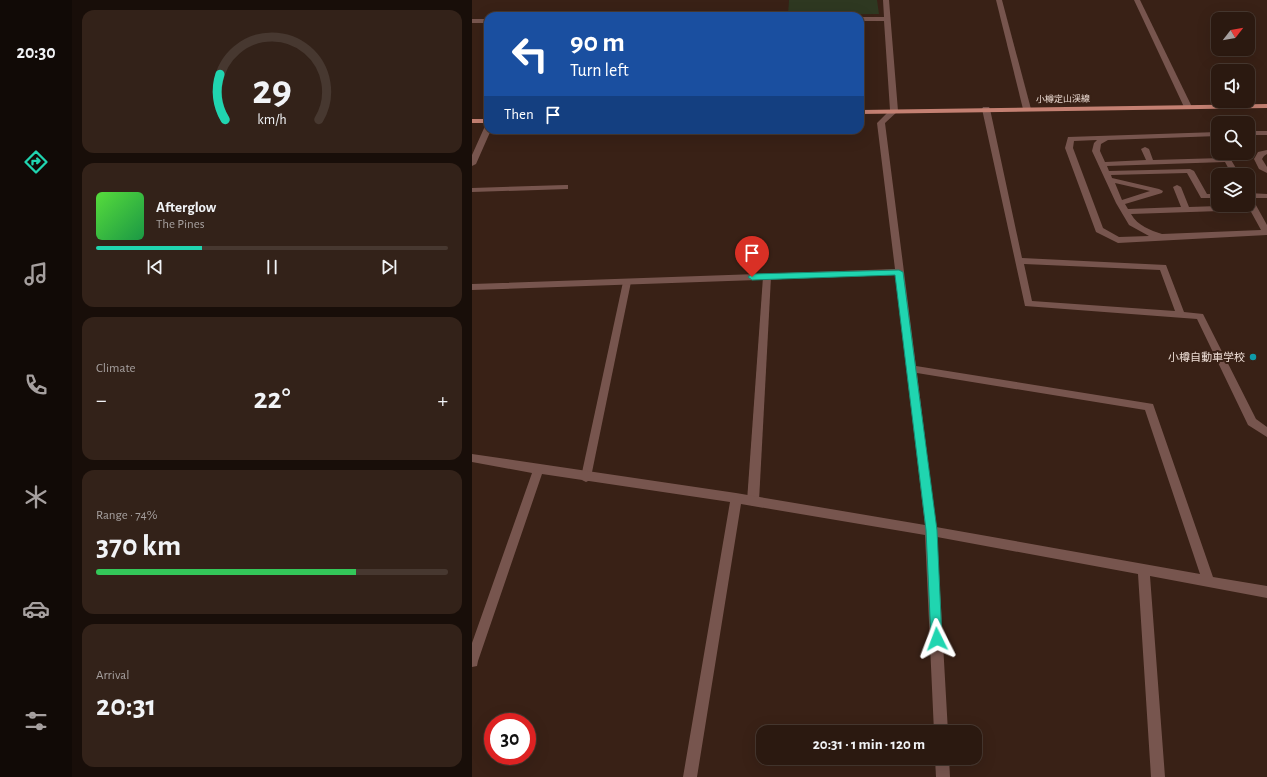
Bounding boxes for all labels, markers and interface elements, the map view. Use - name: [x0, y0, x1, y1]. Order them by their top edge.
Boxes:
- north arrow: [1211, 12, 1255, 56]
- map controls: [1211, 12, 1255, 212]
- icon: left: [504, 28, 556, 80]
- text: 90 m: [570, 29, 625, 57]
- text: 20:30: [16, 44, 56, 62]
- text: Turn left: [570, 62, 629, 80]
- button: sound: [1211, 64, 1255, 108]
- text: 29: [252, 70, 292, 111]
- street label: 小樽定山渓線: [1036, 94, 1091, 104]
- icon: arrive: [542, 104, 564, 126]
- text: Then: [504, 107, 534, 122]
- text: km/h: [257, 112, 287, 126]
- button: search: [1211, 116, 1255, 160]
- icon: directions: [22, 148, 50, 176]
- button: layers: [1211, 168, 1255, 212]
- text: Afterglow: [156, 200, 216, 215]
- text: The Pines: [156, 218, 205, 231]
- pin: [735, 236, 769, 277]
- icon: arrive: [741, 242, 763, 264]
- icon: previous: [144, 256, 166, 278]
- icon: pause: [261, 256, 283, 278]
- icon: next: [378, 256, 400, 278]
- icon: music: [22, 260, 50, 288]
- place label: 小樽自動車学校: [1168, 351, 1245, 363]
- marker: 小樽自動車学校: [1248, 352, 1258, 362]
- text: Climate: [96, 362, 135, 375]
- icon: phone: [22, 371, 50, 399]
- text: 22°: [253, 384, 291, 414]
- text: −: [96, 389, 107, 411]
- text: +: [437, 389, 448, 411]
- icon: climate: [22, 483, 50, 511]
- text: Range · 74%: [96, 509, 158, 522]
- text: 370 km: [96, 531, 181, 561]
- icon: car: [22, 595, 50, 623]
- position arrow: [916, 618, 958, 660]
- text: Arrival: [96, 669, 129, 682]
- text: 20:31: [96, 691, 156, 721]
- icon: filters: [22, 707, 50, 735]
- speed limit sign: 30: [484, 713, 536, 765]
- text: 20:31 · 1 min · 120 m: [813, 737, 925, 752]

